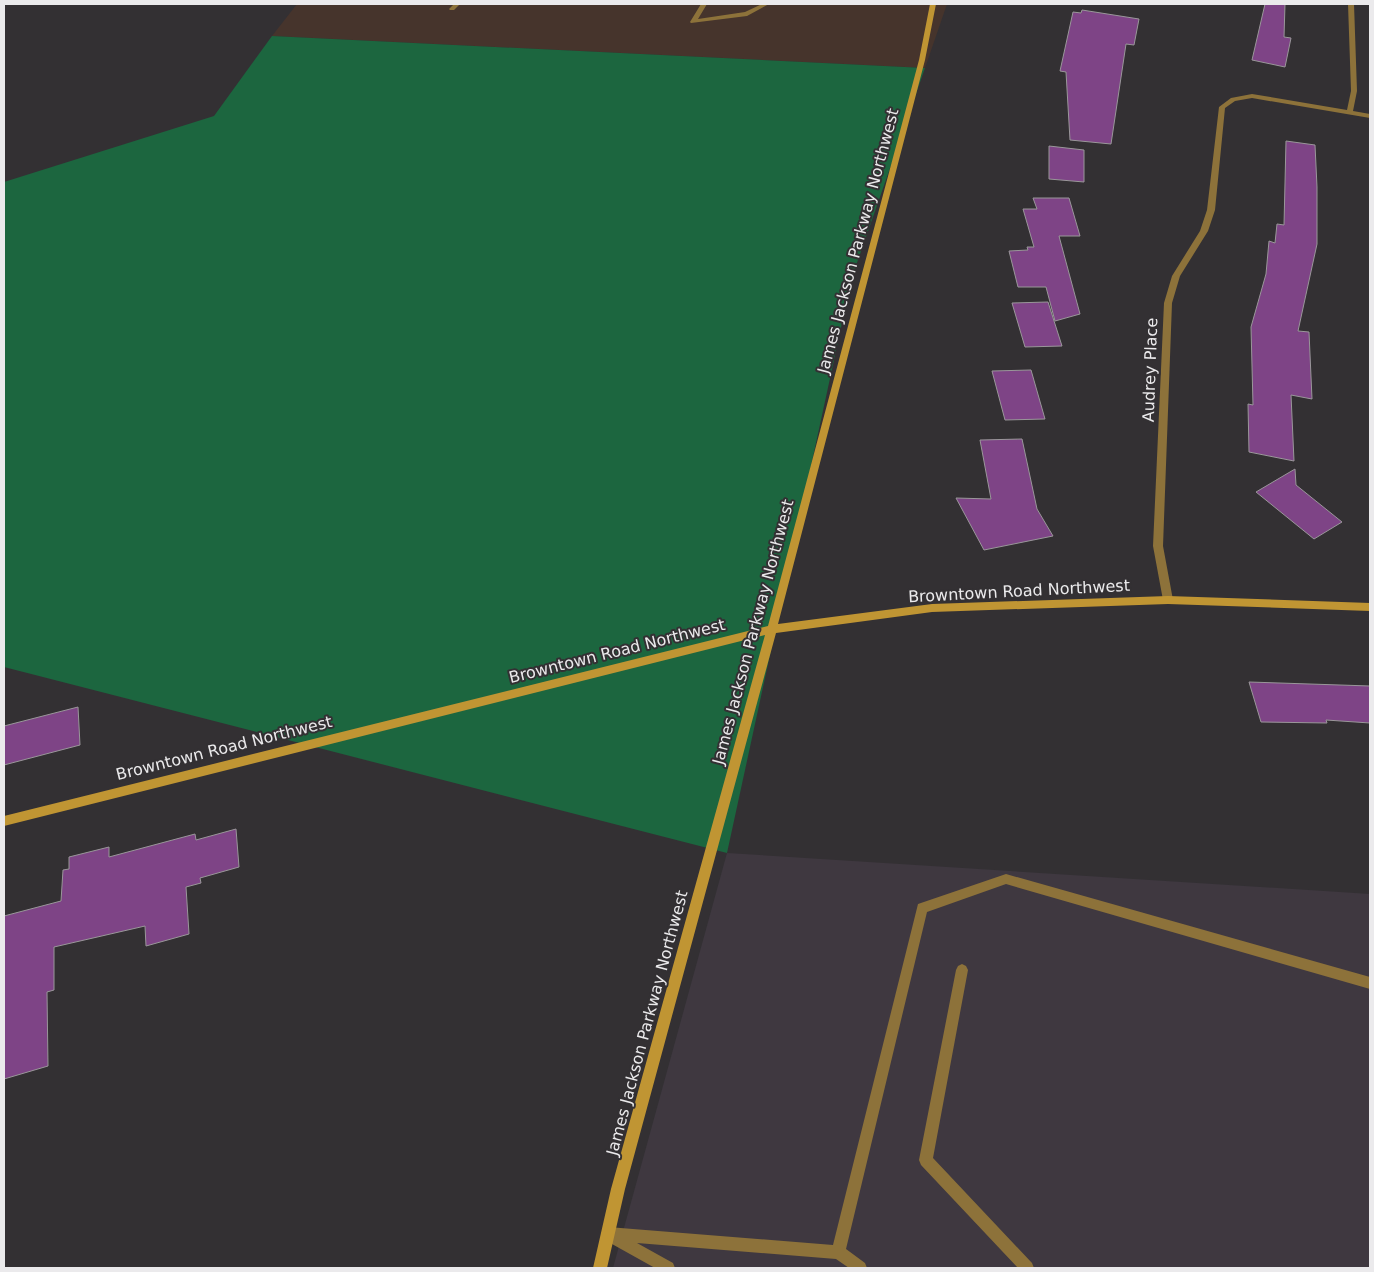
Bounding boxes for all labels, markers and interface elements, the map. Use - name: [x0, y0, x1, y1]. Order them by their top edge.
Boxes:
- street label: James Jackson Parkway Northwest: [813, 106, 903, 377]
- street label: Audrey Place: [1139, 317, 1161, 423]
- street label: James Jackson Parkway Northwest: [708, 497, 798, 768]
- street label: Browntown Road Northwest: [908, 576, 1130, 606]
- street label: Browntown Road Northwest: [507, 615, 727, 687]
- street label: Browntown Road Northwest: [114, 712, 334, 784]
- street label: James Jackson Parkway Northwest: [602, 888, 692, 1159]

